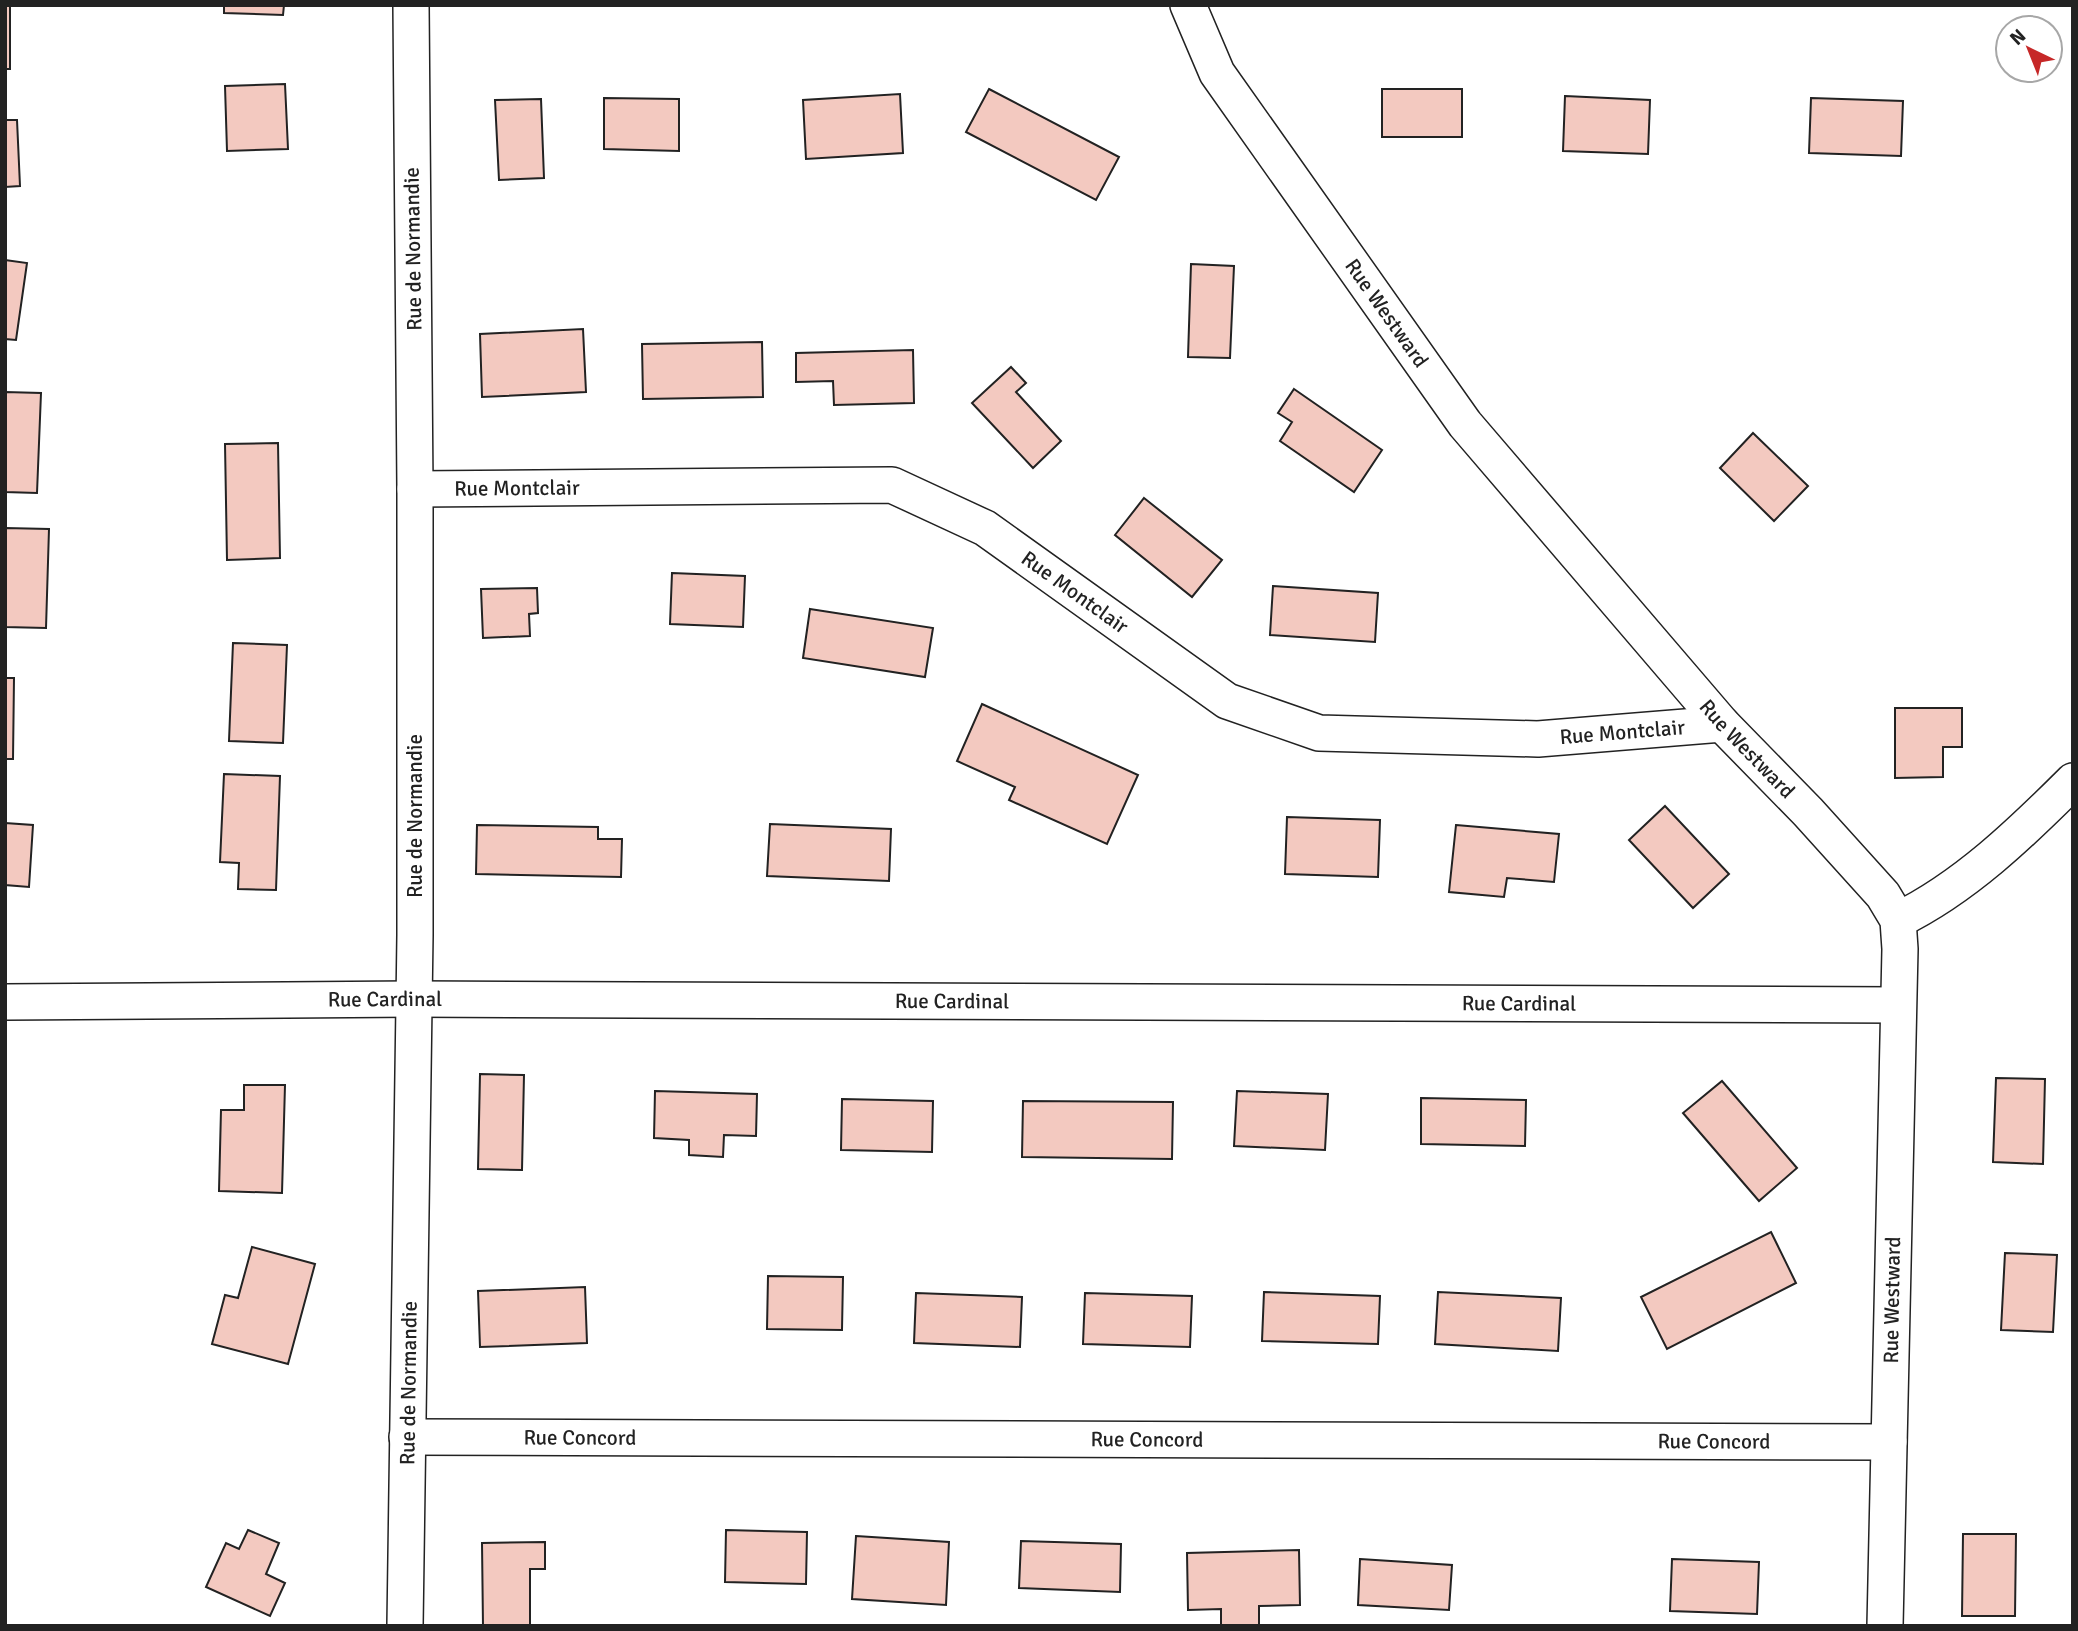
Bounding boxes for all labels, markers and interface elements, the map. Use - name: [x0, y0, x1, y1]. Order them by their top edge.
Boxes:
- north arrow: [1994, 14, 2064, 84]
- text: N: [2005, 24, 2031, 51]
- street label: Rue de Normandie: [399, 167, 427, 331]
- street label: Rue Westward: [1339, 254, 1434, 373]
- street label: Rue Montclair: [454, 475, 580, 502]
- street label: Rue Montclair: [1016, 545, 1134, 639]
- street label: Rue Westward: [1694, 694, 1800, 804]
- street label: Rue Montclair: [1559, 714, 1686, 750]
- street label: Rue de Normandie: [402, 734, 428, 898]
- street label: Rue Cardinal: [328, 986, 442, 1013]
- street label: Rue Cardinal: [895, 988, 1009, 1014]
- street label: Rue Cardinal: [1462, 990, 1576, 1017]
- street label: Rue Westward: [1878, 1236, 1906, 1364]
- street label: Rue de Normandie: [394, 1301, 423, 1465]
- street label: Rue Concord: [523, 1424, 637, 1451]
- street label: Rue Concord: [1090, 1426, 1204, 1453]
- street label: Rue Concord: [1657, 1428, 1771, 1455]

